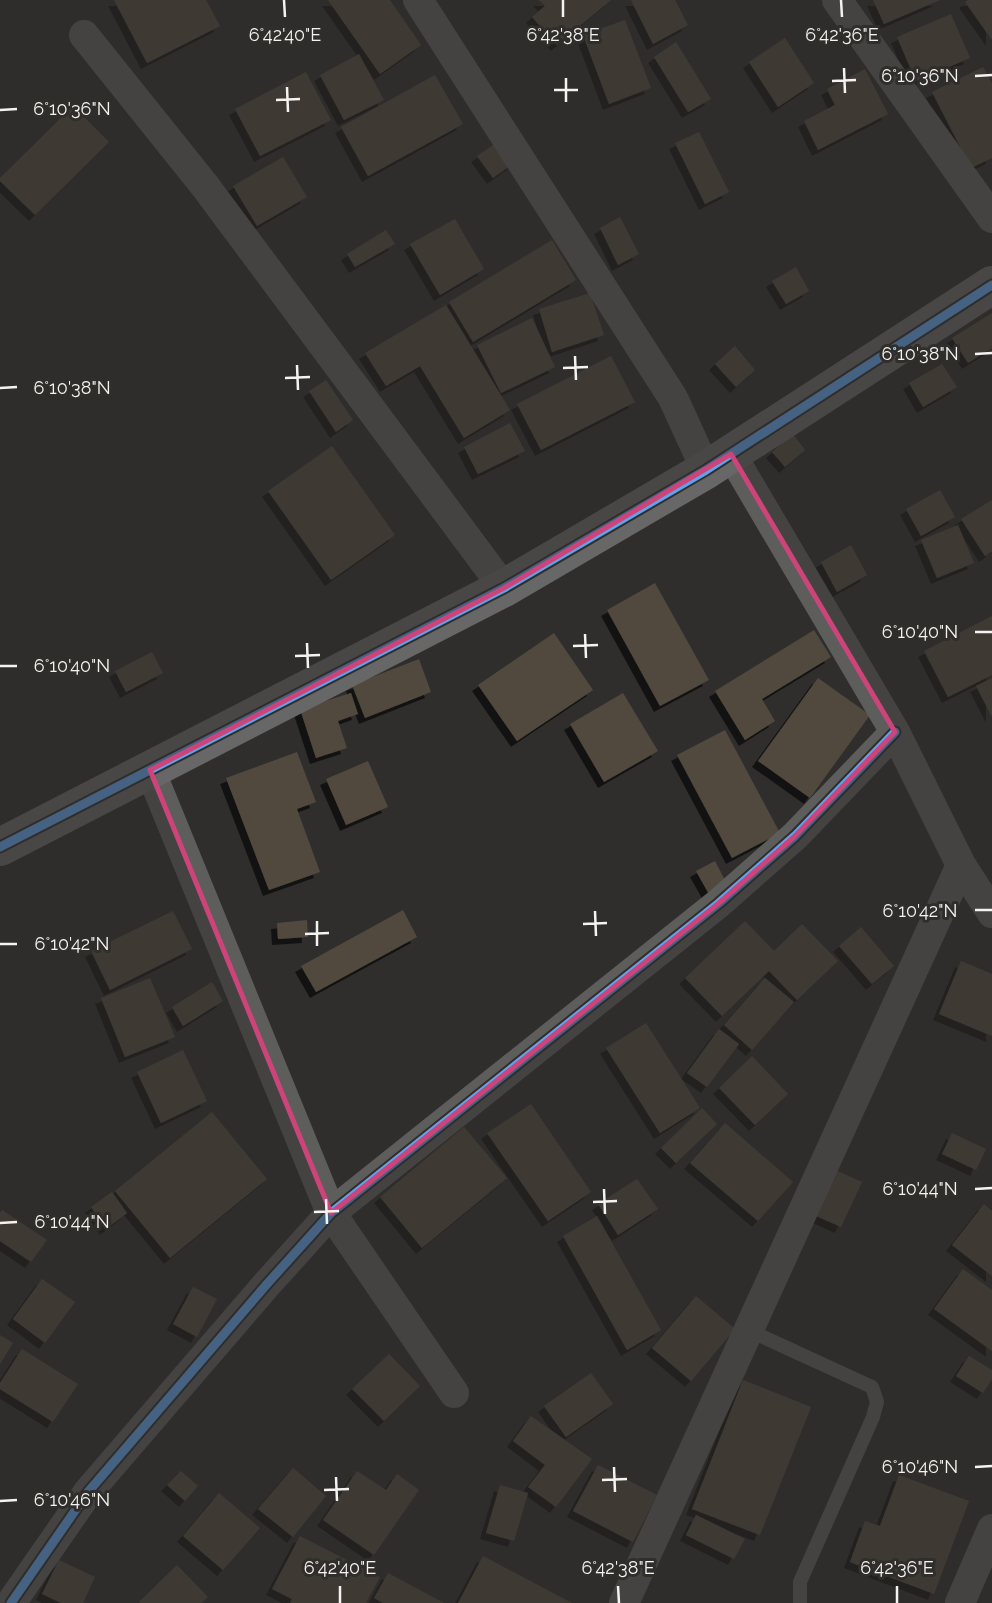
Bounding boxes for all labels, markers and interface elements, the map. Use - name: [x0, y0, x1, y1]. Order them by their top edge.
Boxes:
- text: 6°42'40"E: [249, 24, 321, 45]
- text: 6°42'38"E: [526, 24, 600, 45]
- text: 6°42'36"E: [805, 24, 879, 45]
- text: 6°10'36"N: [881, 65, 959, 86]
- text: 6°10'36"N: [33, 98, 111, 119]
- text: 6°10'38"N: [881, 343, 959, 364]
- text: 6°10'38"N: [33, 377, 111, 398]
- text: 6°10'40"N: [882, 621, 958, 642]
- text: 6°10'40"N: [34, 655, 110, 676]
- text: 6°10'42"N: [883, 900, 957, 921]
- text: 6°10'42"N: [35, 933, 109, 954]
- text: 6°10'44"N: [882, 1178, 958, 1199]
- text: 6°10'44"N: [34, 1211, 110, 1232]
- text: 6°10'46"N: [882, 1456, 958, 1477]
- text: 6°10'46"N: [34, 1489, 110, 1510]
- text: 6°42'40"E: [304, 1557, 376, 1578]
- text: 6°42'38"E: [581, 1557, 655, 1578]
- text: 6°42'36"E: [860, 1557, 934, 1578]

